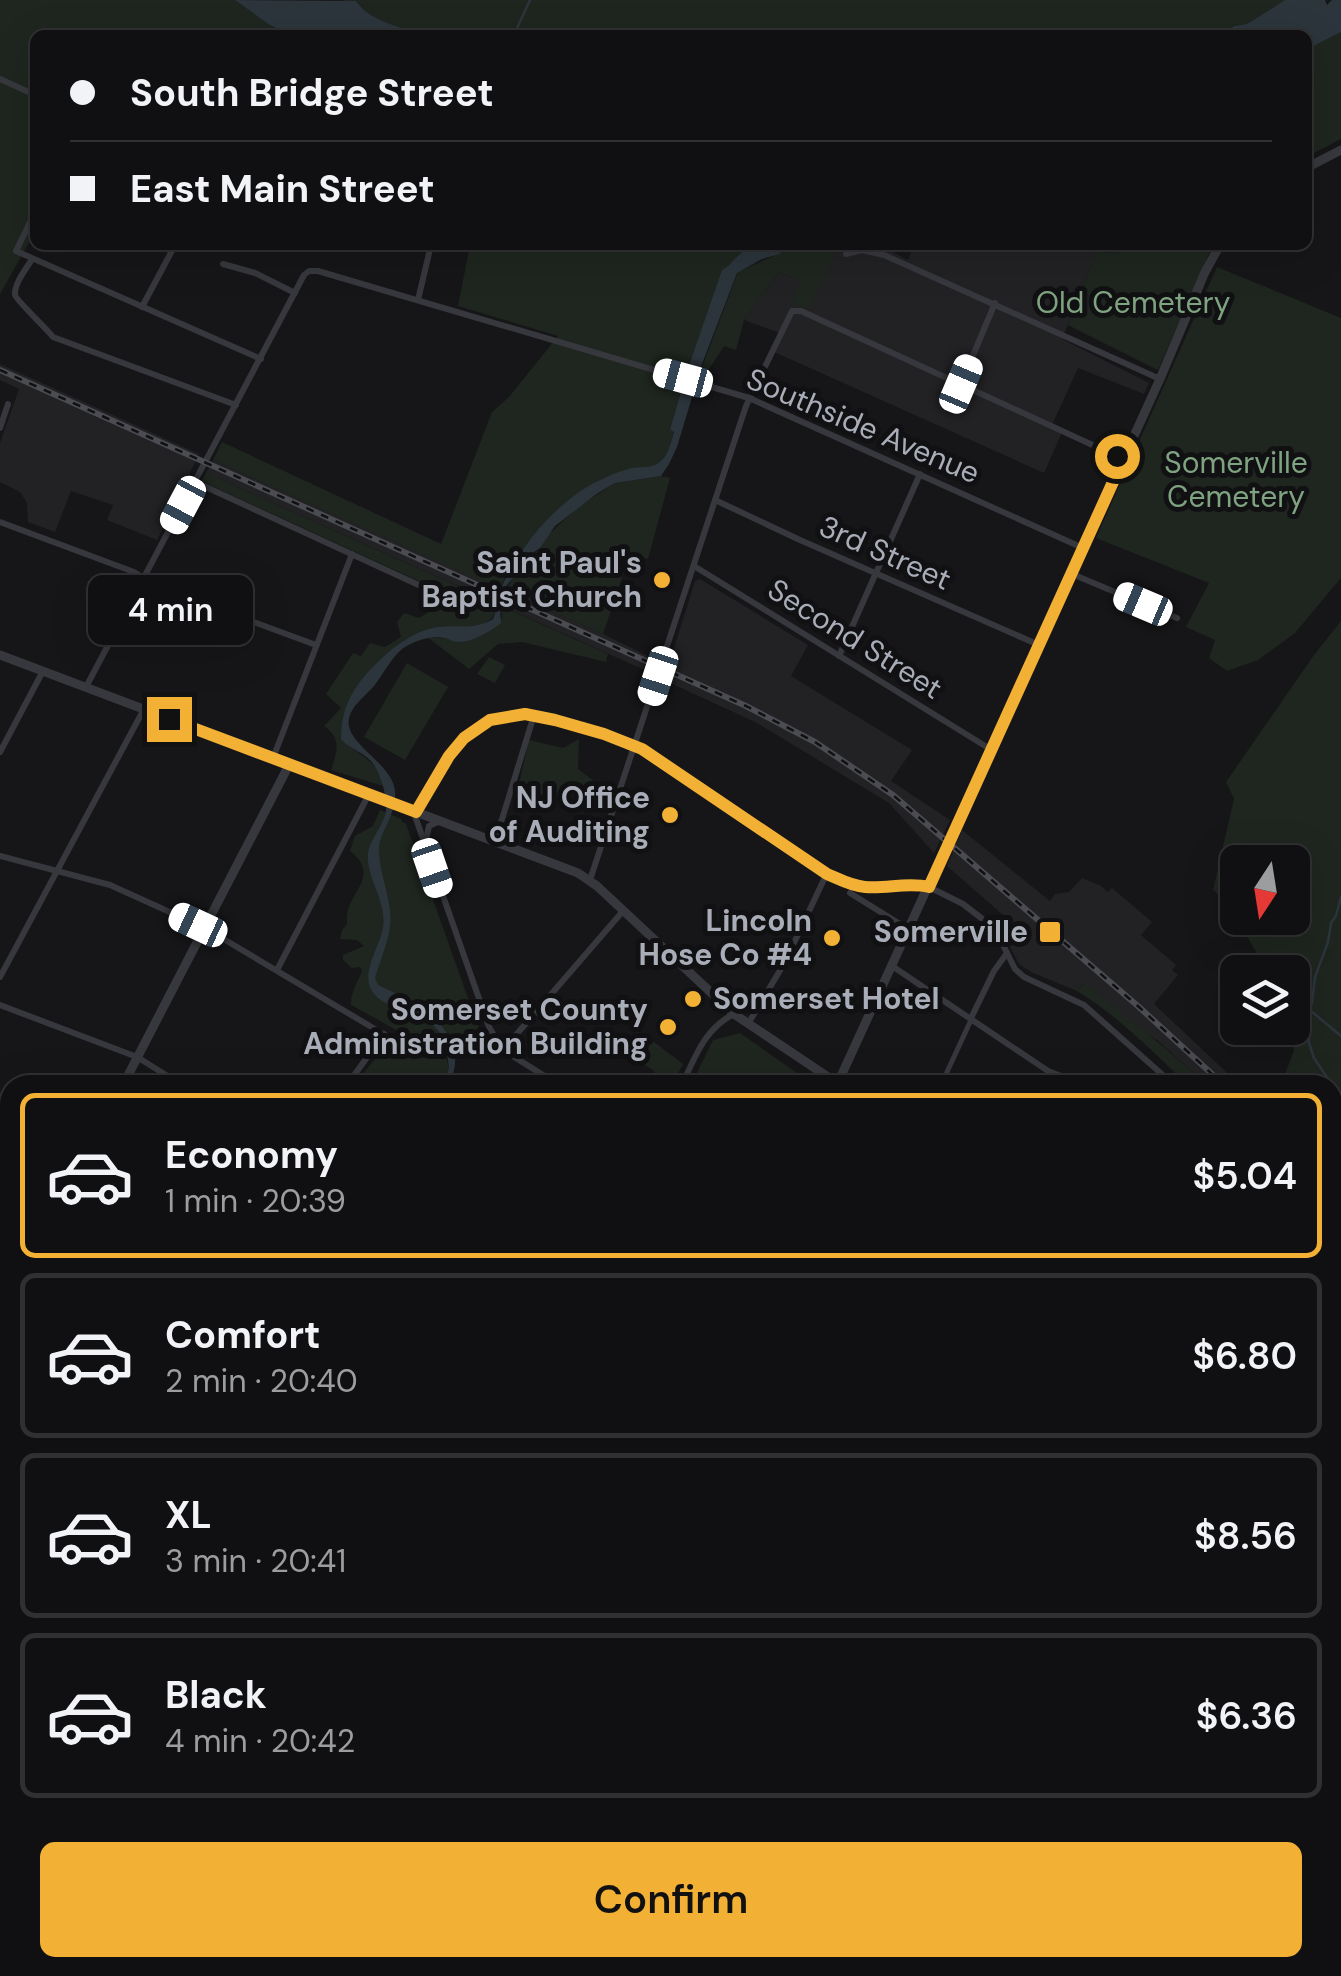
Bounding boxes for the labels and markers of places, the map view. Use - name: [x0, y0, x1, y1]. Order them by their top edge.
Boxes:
- place label: Saint Paul's Baptist Church: [422, 543, 642, 616]
- marker: Saint Paul's Baptist Church: [651, 569, 673, 591]
- place label: NJ Office of Auditing: [489, 778, 650, 851]
- marker: NJ Office of Auditing: [659, 804, 681, 826]
- place label: Lincoln Hose Co #4: [639, 901, 812, 974]
- place label: Somerville: [874, 912, 1028, 951]
- marker: Somerville: [1037, 919, 1063, 945]
- marker: Lincoln Hose Co #4: [821, 927, 843, 949]
- place label: Somerset Hotel: [713, 979, 940, 1018]
- marker: Somerset Hotel: [682, 988, 704, 1010]
- place label: Somerset County Administration Building: [303, 990, 648, 1063]
- marker: Somerset County Administration Building: [657, 1016, 679, 1038]

